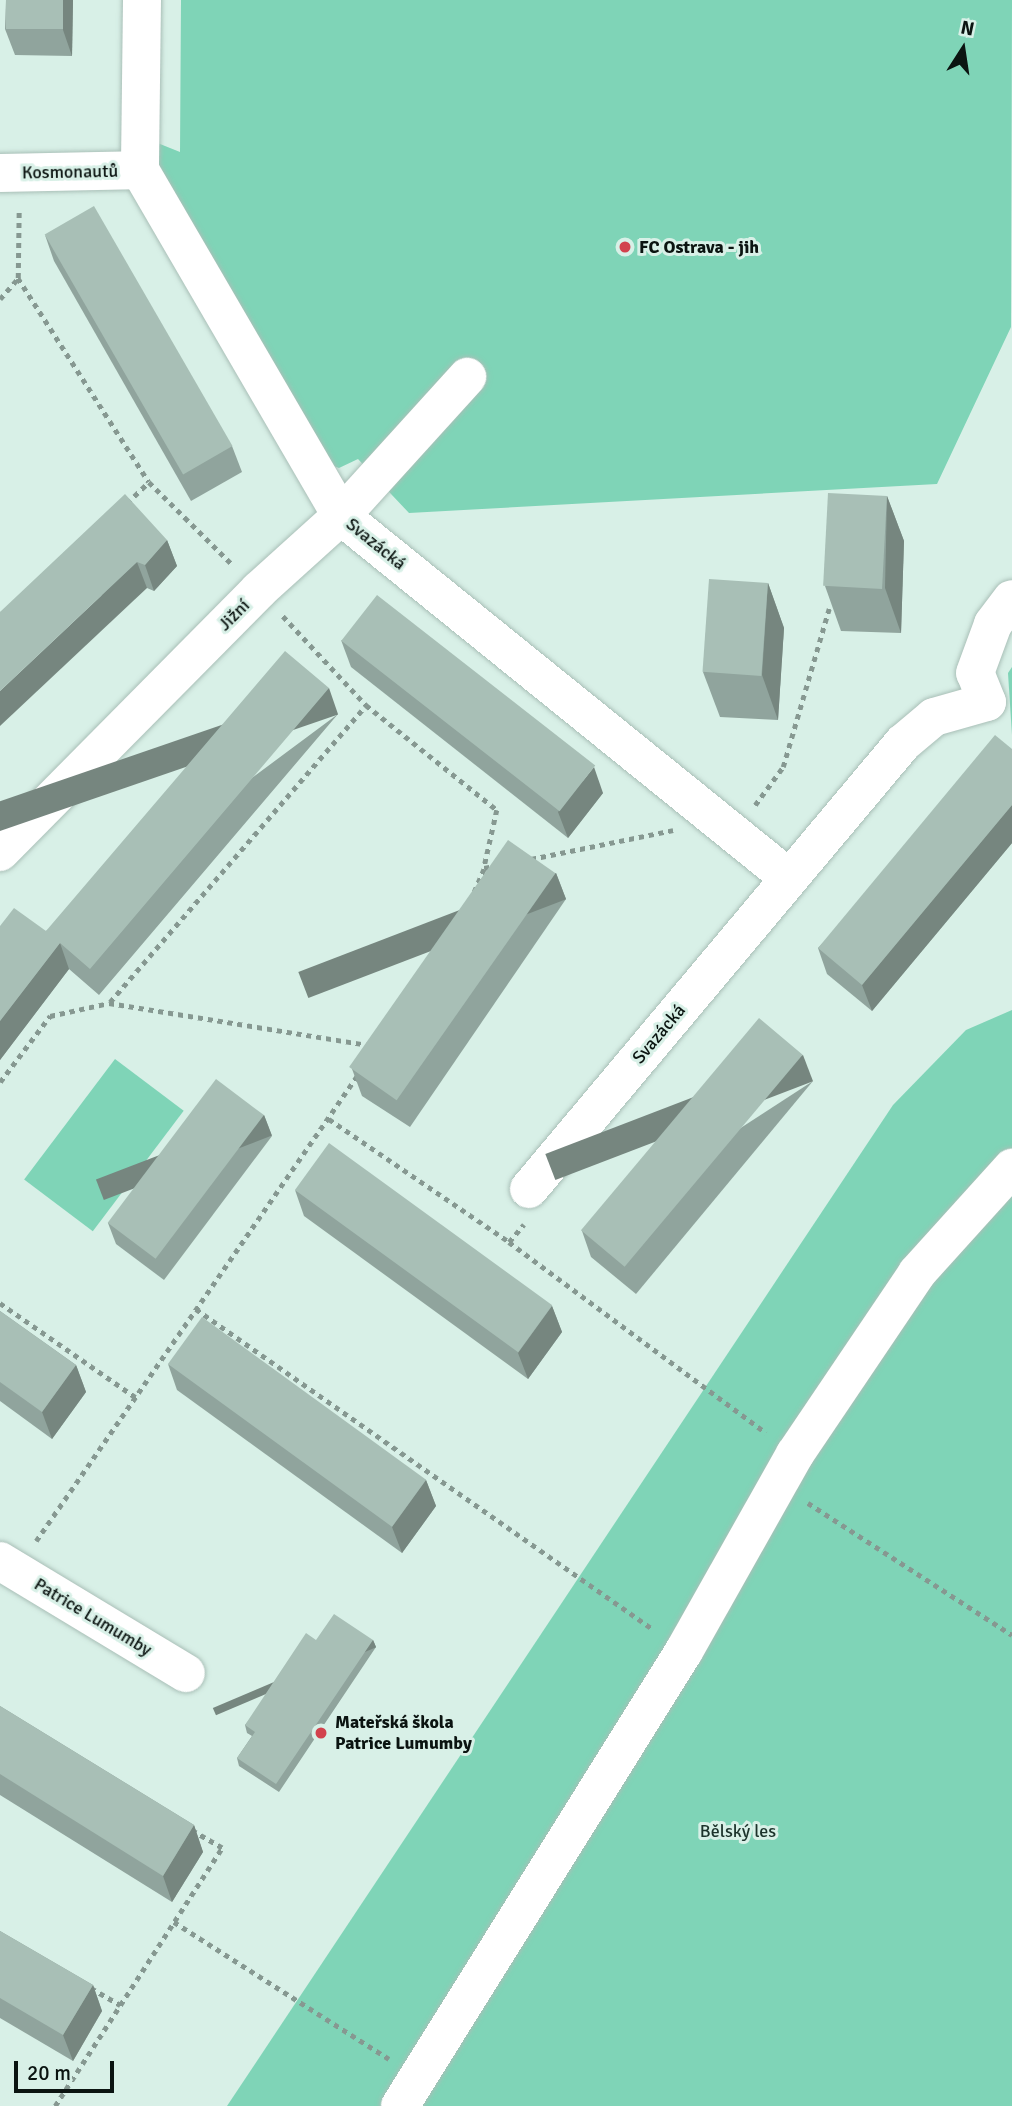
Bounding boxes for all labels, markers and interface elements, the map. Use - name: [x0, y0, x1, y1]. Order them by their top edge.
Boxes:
- north arrow: [928, 14, 998, 84]
- text: N: [958, 15, 976, 42]
- street label: Kosmonautů: [22, 160, 118, 184]
- place label: FC Ostrava - jih: [639, 236, 759, 258]
- marker: FC Ostrava - jih: [617, 239, 633, 255]
- street label: Svazácká: [342, 513, 410, 575]
- street label: Jižní: [214, 595, 254, 635]
- street label: Svazácká: [628, 1000, 690, 1068]
- street label: Patrice Lumumby: [30, 1573, 156, 1661]
- place label: Mateřská škola Patrice Lumumby: [335, 1712, 472, 1754]
- marker: Mateřská škola Patrice Lumumby: [313, 1725, 329, 1741]
- park label: Bělský les: [700, 1820, 776, 1842]
- scale bar: [18, 2046, 117, 2090]
- text: 20 m: [27, 2060, 71, 2086]

